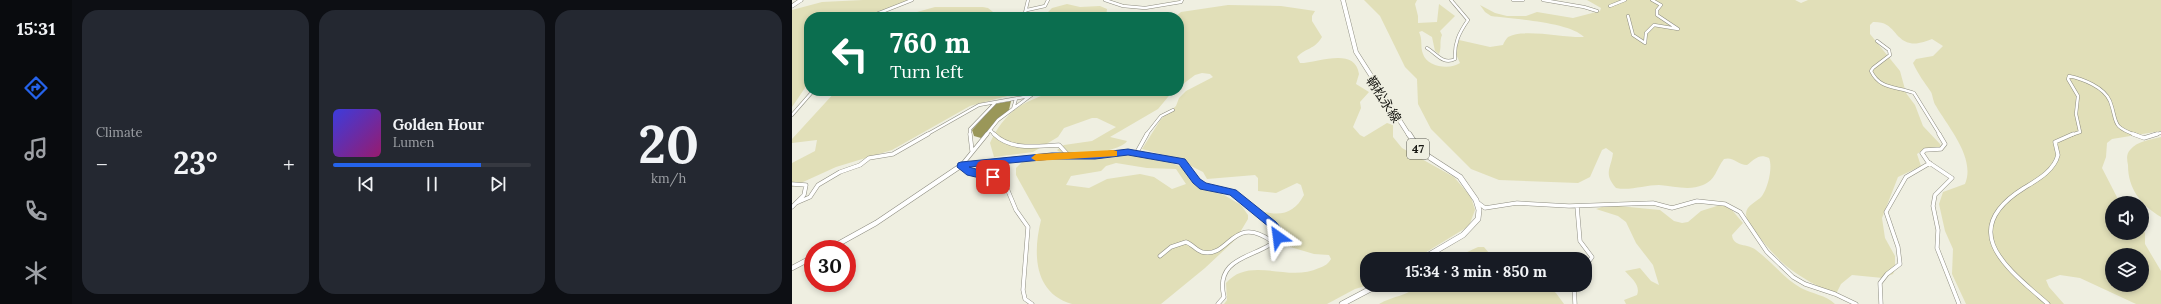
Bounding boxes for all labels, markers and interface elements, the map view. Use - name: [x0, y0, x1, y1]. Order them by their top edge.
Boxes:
- text: 15:31: [17, 17, 55, 40]
- text: 760 m: [890, 25, 970, 61]
- icon: left: [824, 28, 876, 80]
- text: Turn left: [890, 60, 963, 83]
- street label: 鞆松永線: [1362, 73, 1405, 126]
- icon: directions: [22, 74, 50, 102]
- text: 20: [638, 111, 699, 177]
- text: Golden Hour: [393, 115, 484, 134]
- text: Climate: [96, 124, 143, 141]
- text: Lumen: [393, 134, 435, 151]
- icon: music: [22, 135, 50, 163]
- road number: 47: [1407, 139, 1429, 159]
- text: 23°: [173, 144, 217, 182]
- text: −: [96, 150, 108, 178]
- text: +: [283, 150, 295, 178]
- pin: [976, 160, 1010, 194]
- icon: arrive: [982, 166, 1004, 188]
- text: km/h: [651, 170, 686, 187]
- icon: previous: [355, 173, 377, 195]
- icon: pause: [421, 173, 443, 195]
- icon: next: [487, 173, 509, 195]
- map controls: [2105, 196, 2149, 292]
- button: sound: [2105, 196, 2149, 240]
- icon: phone: [22, 197, 50, 225]
- position arrow: [1257, 216, 1299, 258]
- speed limit sign: 30: [804, 240, 856, 292]
- button: layers: [2105, 248, 2149, 292]
- icon: climate: [22, 259, 50, 287]
- text: 15:34 · 3 min · 850 m: [1405, 262, 1547, 281]

